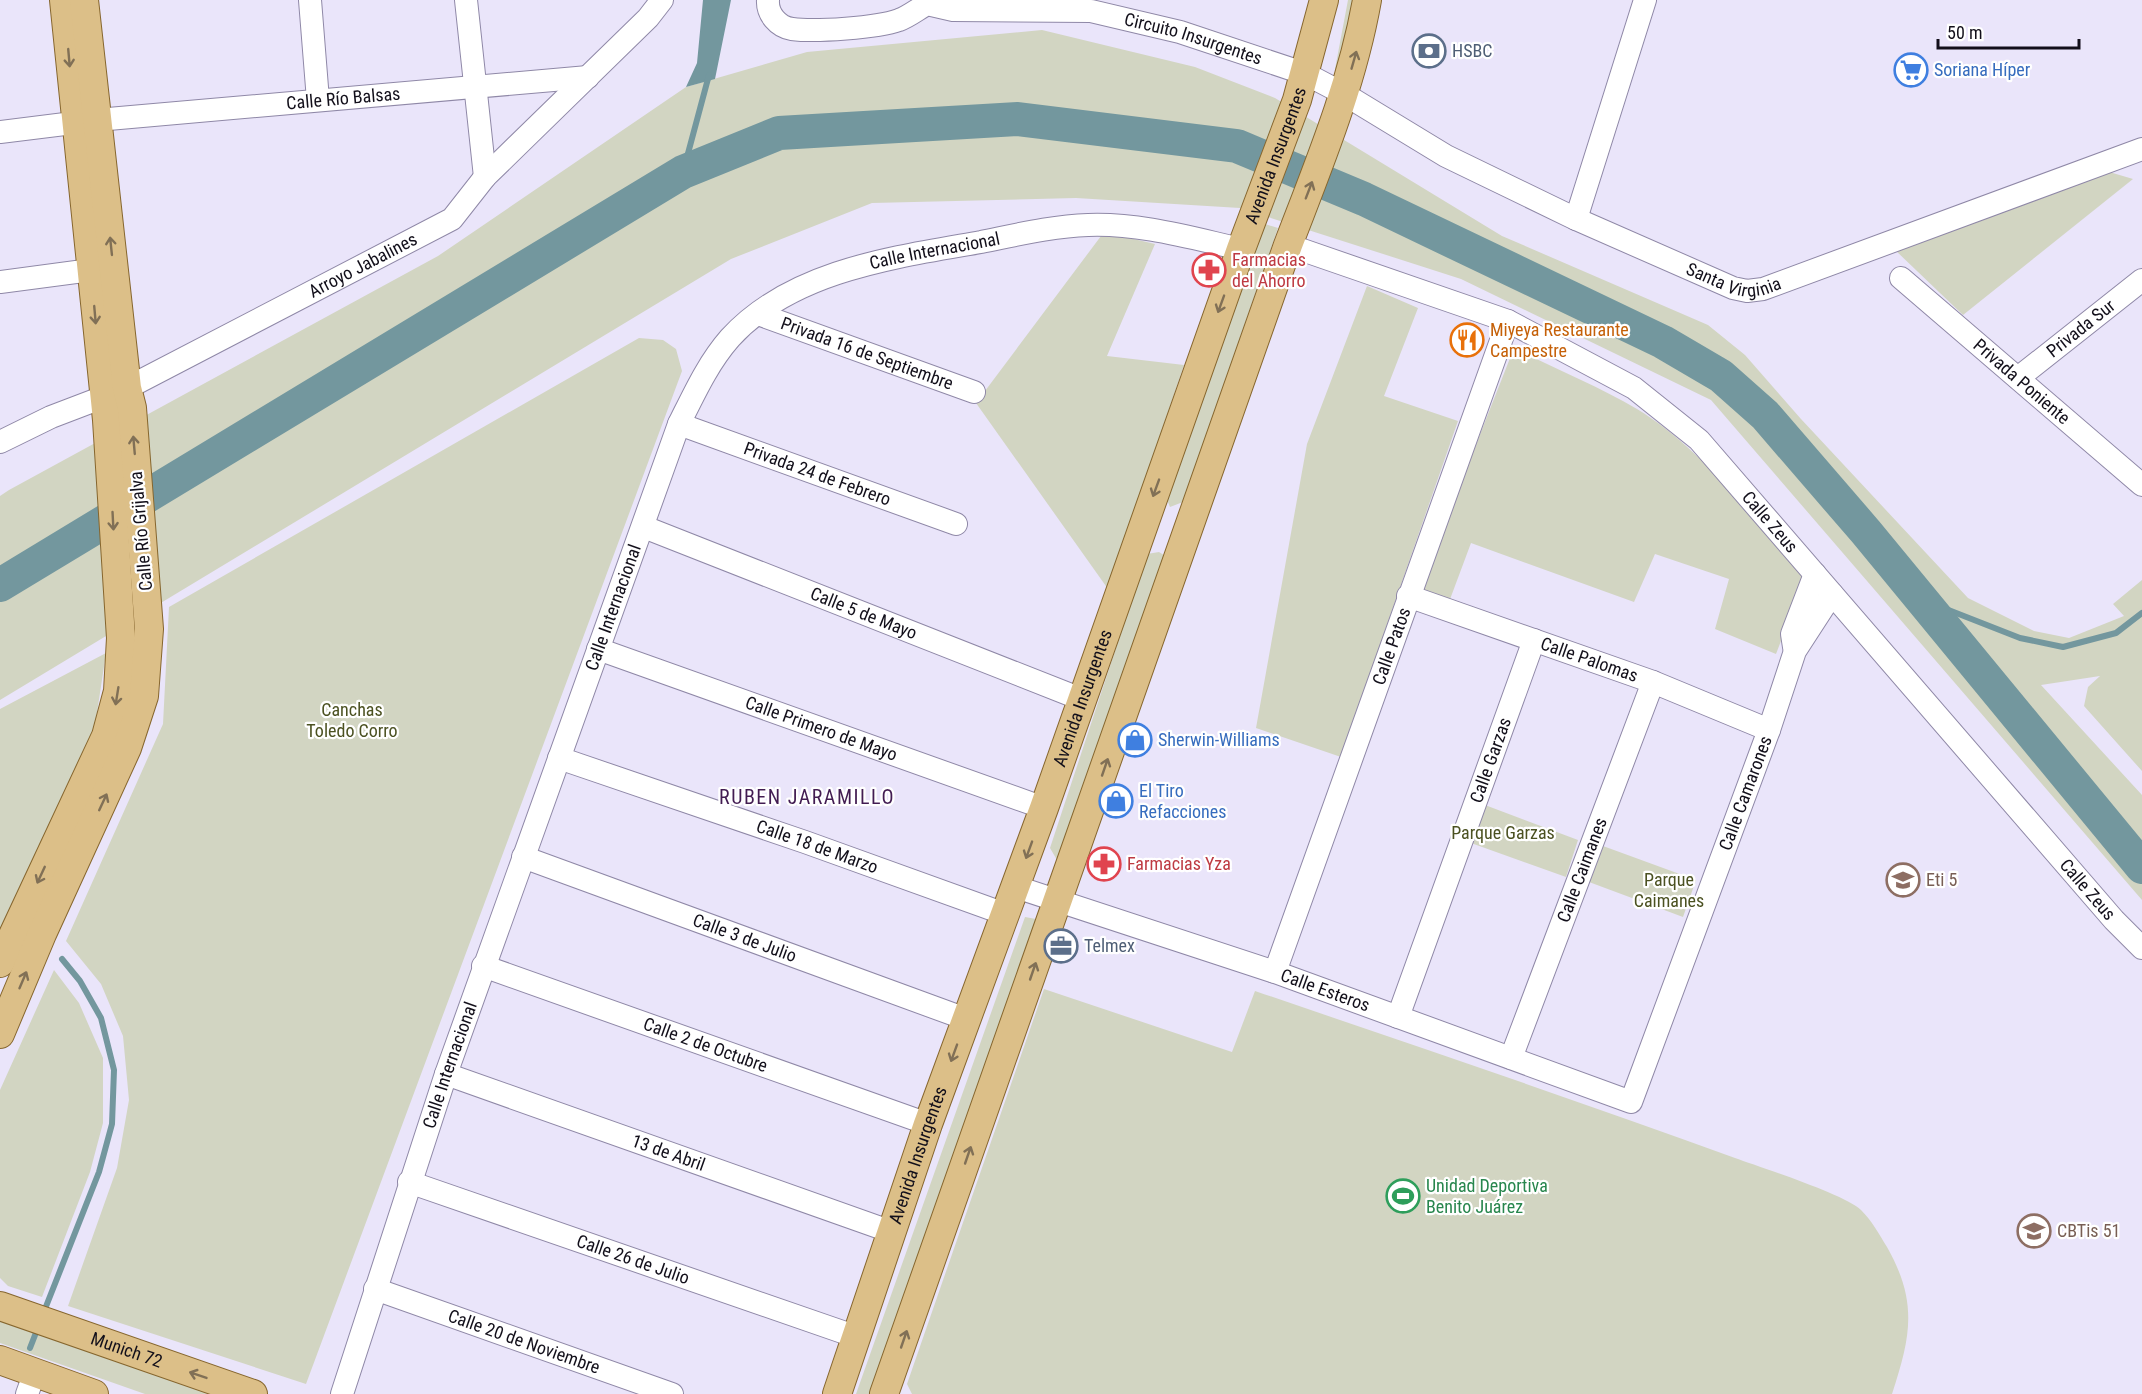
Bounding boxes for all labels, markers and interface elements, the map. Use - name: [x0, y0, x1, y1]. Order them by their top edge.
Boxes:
- street label: Circuito Insurgentes: [1122, 8, 1265, 69]
- scale bar: [1938, 12, 2079, 50]
- text: 50 m: [1947, 22, 1982, 43]
- bank icon: HSBC: [1411, 33, 1447, 69]
- place label: HSBC: [1452, 40, 1493, 61]
- one-way arrow: [64, 48, 75, 68]
- one-way arrow: [1349, 51, 1360, 70]
- supermarket icon: Soriana Híper: [1893, 52, 1929, 88]
- place label: Soriana Híper: [1934, 59, 2031, 80]
- street label: Calle Río Balsas: [285, 82, 401, 113]
- street label: Avenida Insurgentes: [1240, 85, 1310, 227]
- one-way arrow: [1304, 181, 1315, 200]
- street label: Calle Internacional: [867, 227, 1002, 273]
- street label: Arroyo Jabalines: [305, 228, 420, 302]
- one-way arrow: [105, 237, 116, 256]
- place label: Farmacias del Ahorro: [1232, 249, 1306, 291]
- pharmacy icon: Farmacias del Ahorro: [1191, 252, 1227, 288]
- street label: Santa Virginia: [1683, 258, 1784, 301]
- one-way arrow: [1215, 294, 1226, 313]
- street label: Privada Sur: [2042, 294, 2119, 361]
- one-way arrow: [90, 304, 101, 324]
- street label: Privada 16 de Septiembre: [778, 312, 956, 394]
- place label: Miyeya Restaurante Campestre: [1490, 319, 1629, 361]
- restaurant icon: Miyeya Restaurante Campestre: [1449, 322, 1485, 358]
- street label: Privada Poniente: [1970, 334, 2074, 428]
- one-way arrow: [129, 436, 140, 456]
- street label: Privada 24 de Febrero: [741, 437, 894, 510]
- street label: Calle Río Grijalva: [125, 470, 156, 592]
- one-way arrow: [1149, 478, 1160, 496]
- street label: Calle Zeus: [1738, 487, 1802, 557]
- one-way arrow: [108, 510, 119, 530]
- street label: Calle Internacional: [580, 541, 645, 673]
- street label: Calle 5 de Mayo: [807, 583, 920, 643]
- street label: Calle Patos: [1368, 605, 1415, 688]
- street label: Avenida Insurgentes: [1048, 627, 1116, 769]
- street label: Calle Palomas: [1538, 632, 1641, 686]
- one-way arrow: [111, 686, 122, 706]
- street label: Calle Primero de Mayo: [743, 691, 900, 765]
- park label: Canchas Toledo Corro: [306, 699, 398, 741]
- street label: Calle Garzas: [1465, 715, 1515, 806]
- shop icon: Sherwin-Williams: [1117, 722, 1153, 758]
- place label: Sherwin-Williams: [1158, 729, 1280, 750]
- street label: Calle Camarones: [1714, 733, 1776, 853]
- one-way arrow: [1100, 758, 1111, 777]
- place label: El Tiro Refacciones: [1139, 780, 1226, 822]
- shop icon: El Tiro Refacciones: [1098, 783, 1134, 819]
- district label: RUBEN JARAMILLO: [719, 785, 895, 809]
- one-way arrow: [97, 794, 109, 812]
- street label: Calle 18 de Marzo: [754, 815, 881, 877]
- street label: Calle Caimanes: [1552, 815, 1611, 925]
- park label: Parque Garzas: [1451, 822, 1555, 843]
- one-way arrow: [1022, 840, 1033, 859]
- pharmacy icon: Farmacias Yza: [1086, 846, 1122, 882]
- place label: Farmacias Yza: [1127, 853, 1231, 874]
- street label: Calle Zeus: [2056, 854, 2120, 924]
- school or university icon: Eti 5: [1885, 862, 1921, 898]
- one-way arrow: [34, 866, 46, 884]
- park label: Parque Caimanes: [1634, 869, 1704, 911]
- place label: Eti 5: [1926, 869, 1958, 890]
- street label: Calle 3 de Julio: [690, 909, 800, 966]
- office icon: Telmex: [1043, 928, 1079, 964]
- place label: Telmex: [1084, 935, 1135, 956]
- one-way arrow: [1029, 962, 1040, 981]
- street label: Calle Esteros: [1278, 964, 1373, 1016]
- one-way arrow: [18, 971, 29, 990]
- street label: Calle Internacional: [418, 999, 481, 1131]
- street label: Calle 2 de Octubre: [641, 1013, 770, 1076]
- one-way arrow: [947, 1043, 958, 1061]
- street label: Avenida Insurgentes: [884, 1084, 951, 1227]
- street label: 13 de Abril: [629, 1130, 708, 1175]
- one-way arrow: [964, 1146, 975, 1165]
- place label: Unidad Deportiva Benito Juárez: [1426, 1175, 1548, 1217]
- sports icon: Unidad Deportiva Benito Juárez: [1385, 1178, 1421, 1214]
- school or university icon: CBTis 51: [2016, 1213, 2052, 1249]
- place label: CBTis 51: [2057, 1220, 2120, 1241]
- street label: Calle 26 de Julio: [574, 1230, 692, 1288]
- street label: Calle 20 de Noviembre: [445, 1305, 603, 1378]
- street label: Munich 72: [88, 1327, 165, 1372]
- one-way arrow: [899, 1330, 910, 1349]
- one-way arrow: [189, 1368, 207, 1379]

